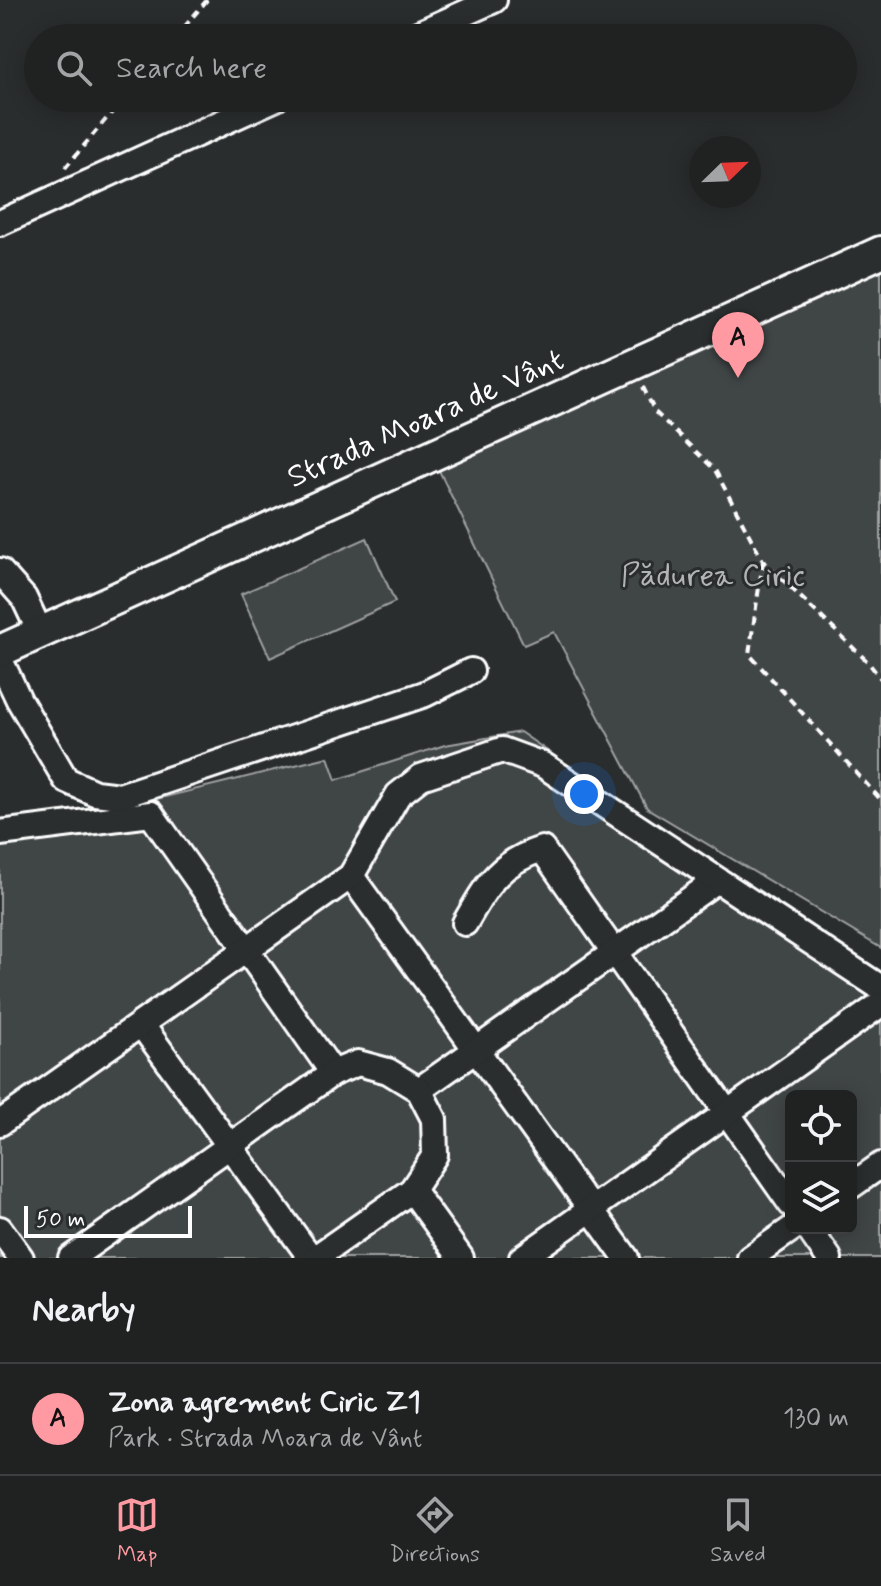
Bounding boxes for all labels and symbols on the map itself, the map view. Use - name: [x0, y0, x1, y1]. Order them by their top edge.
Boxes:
- north arrow: [689, 136, 761, 208]
- pin: A: [712, 312, 764, 378]
- street label: Strada Moara de Vânt: [281, 339, 571, 499]
- park label: Pădurea Ciric: [621, 555, 805, 597]
- your location: [564, 774, 604, 814]
- scale bar: [24, 1202, 192, 1238]

